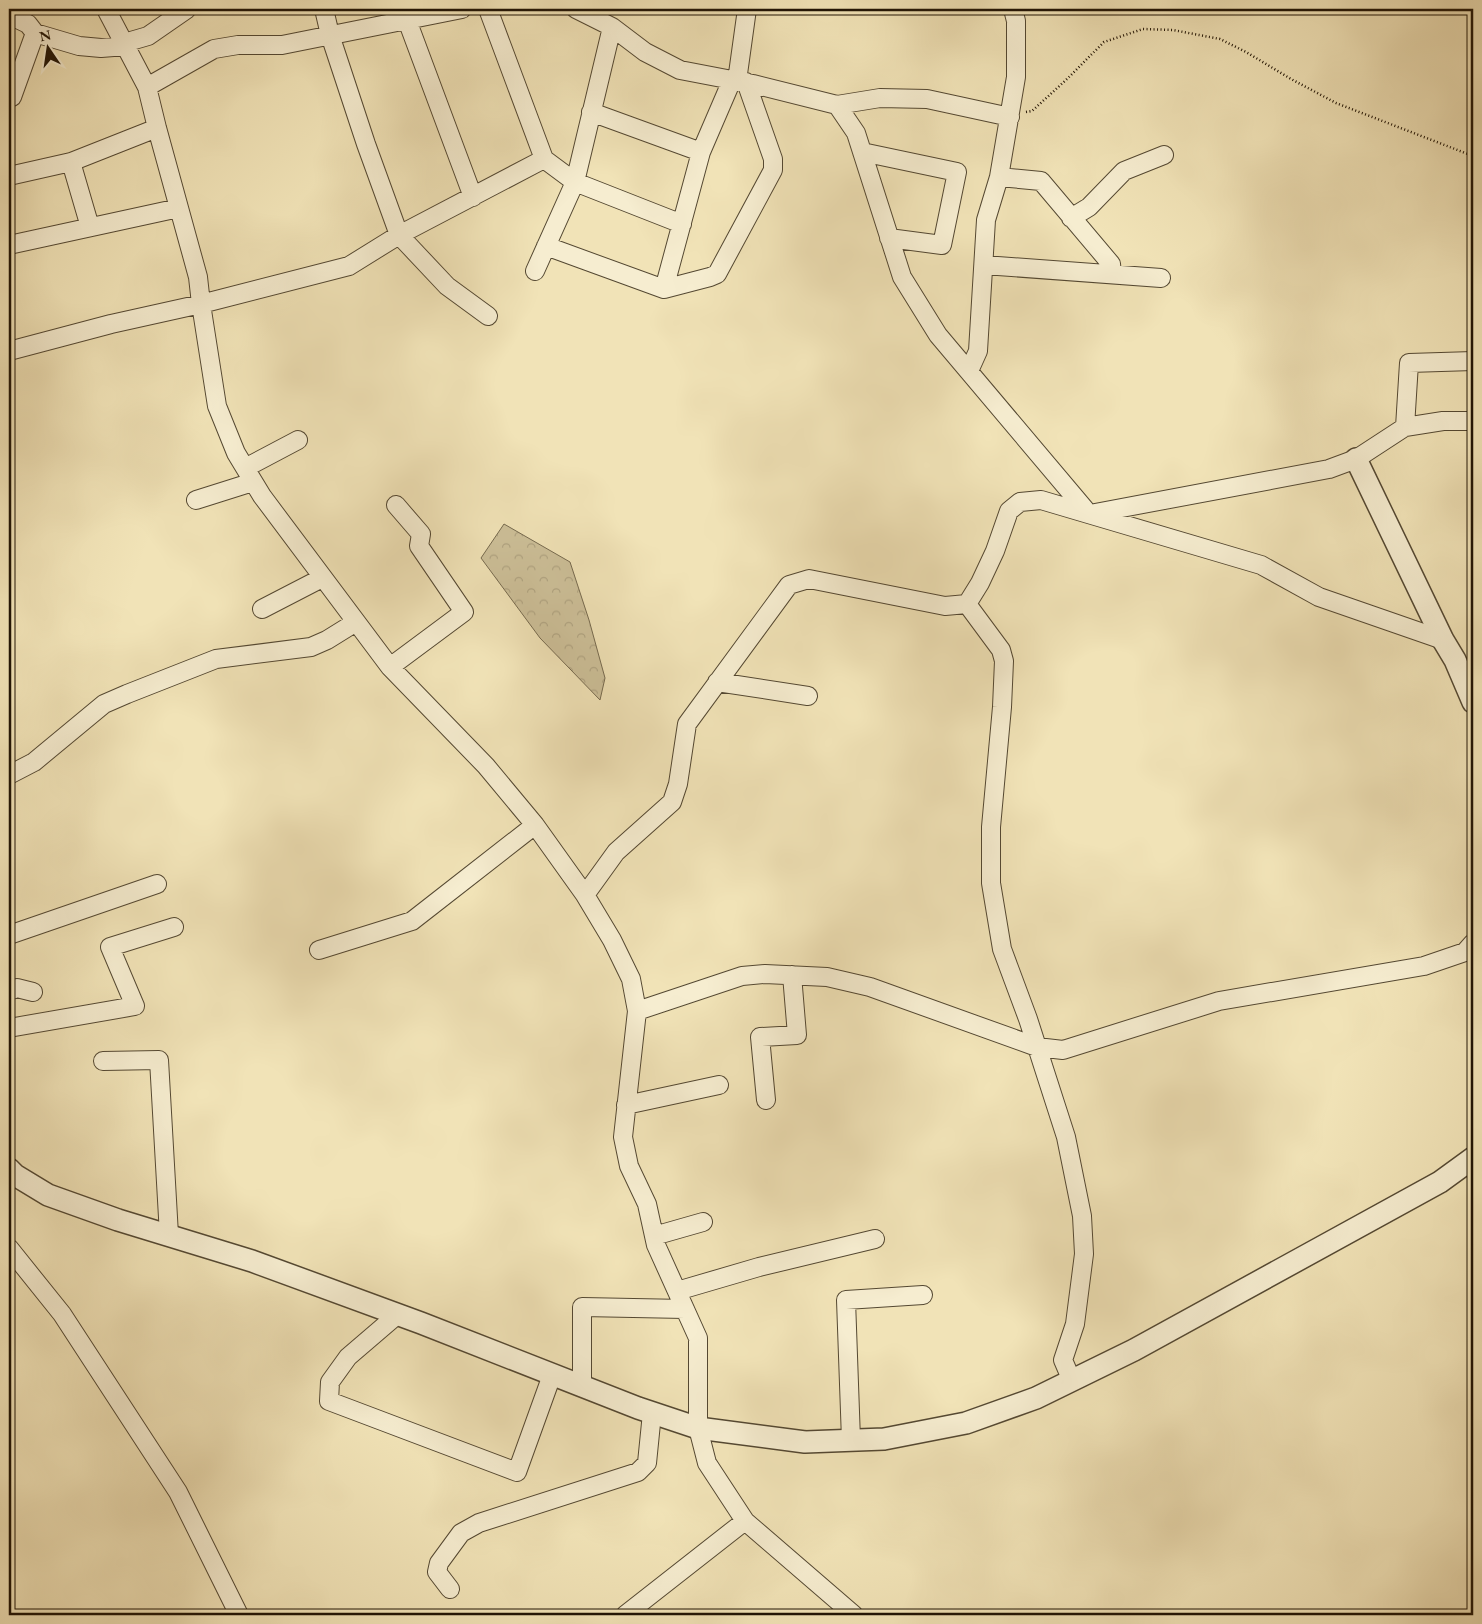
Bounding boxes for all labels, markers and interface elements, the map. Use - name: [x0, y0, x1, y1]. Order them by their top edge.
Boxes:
- north arrow: [22, 22, 72, 72]
- text: N: [38, 25, 53, 45]

